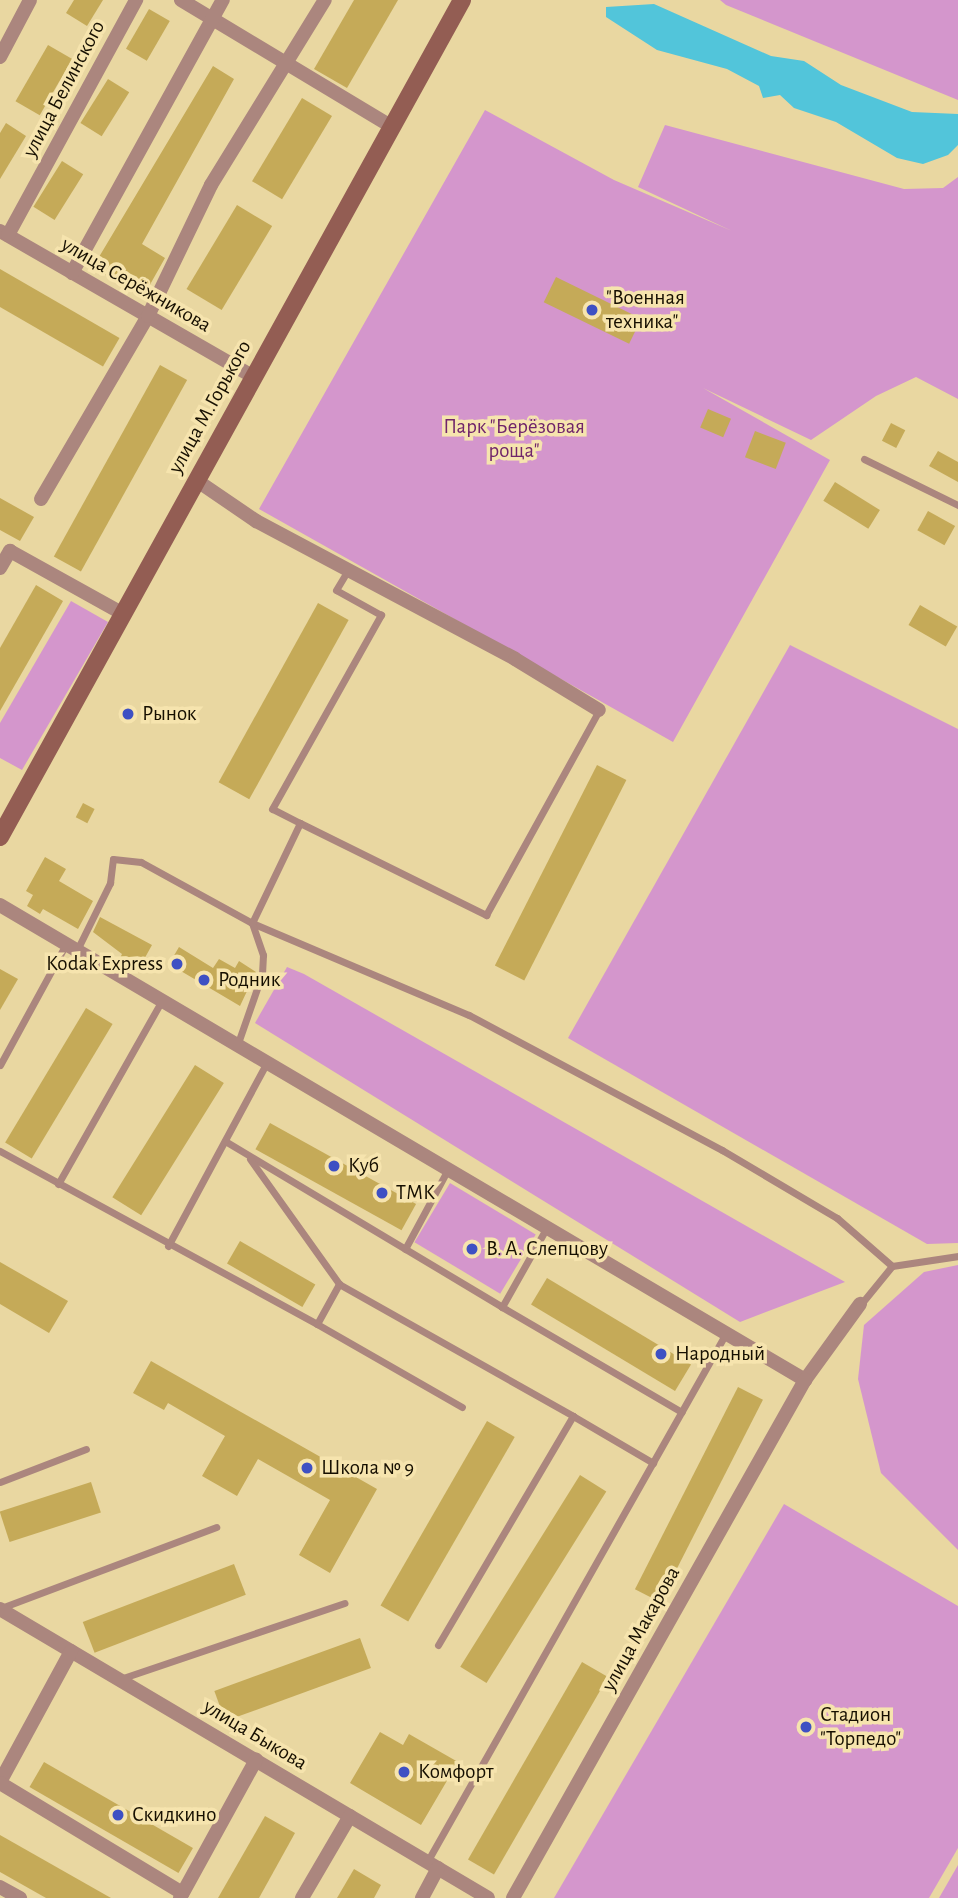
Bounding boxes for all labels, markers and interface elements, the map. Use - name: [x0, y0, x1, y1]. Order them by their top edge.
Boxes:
- street label: улица Белинского: [17, 16, 111, 162]
- street label: улица Серёжникова: [57, 232, 215, 338]
- place label: "Военная техника": [606, 285, 685, 335]
- marker: "Военная техника": [584, 302, 600, 318]
- street label: улица М.Горького: [163, 336, 257, 478]
- park label: Парк "Берёзовая роща": [443, 414, 585, 464]
- place label: Рынок: [142, 701, 196, 727]
- marker: Рынок: [120, 706, 136, 722]
- place label: Kodak Express: [46, 951, 163, 977]
- marker: Kodak Express: [169, 956, 185, 972]
- place label: Родник: [218, 967, 280, 993]
- marker: Родник: [196, 972, 212, 988]
- place label: Куб: [348, 1153, 379, 1179]
- marker: Куб: [326, 1158, 342, 1174]
- place label: ТМК: [396, 1180, 435, 1206]
- marker: ТМК: [374, 1185, 390, 1201]
- place label: В. А. Слепцову: [486, 1236, 608, 1262]
- marker: В. А. Слепцову: [464, 1241, 480, 1257]
- place label: Народный: [675, 1341, 765, 1367]
- marker: Народный: [653, 1346, 669, 1362]
- place label: Школа № 9: [321, 1455, 414, 1481]
- marker: Школа № 9: [299, 1460, 315, 1476]
- street label: улица Макарова: [596, 1562, 686, 1696]
- street label: улица Быкова: [199, 1694, 311, 1776]
- place label: Стадион "Торпедо": [820, 1702, 901, 1752]
- marker: Стадион "Торпедо": [798, 1719, 814, 1735]
- place label: Комфорт: [418, 1759, 493, 1785]
- marker: Комфорт: [396, 1764, 412, 1780]
- place label: Скидкино: [132, 1802, 216, 1828]
- marker: Скидкино: [110, 1807, 126, 1823]

